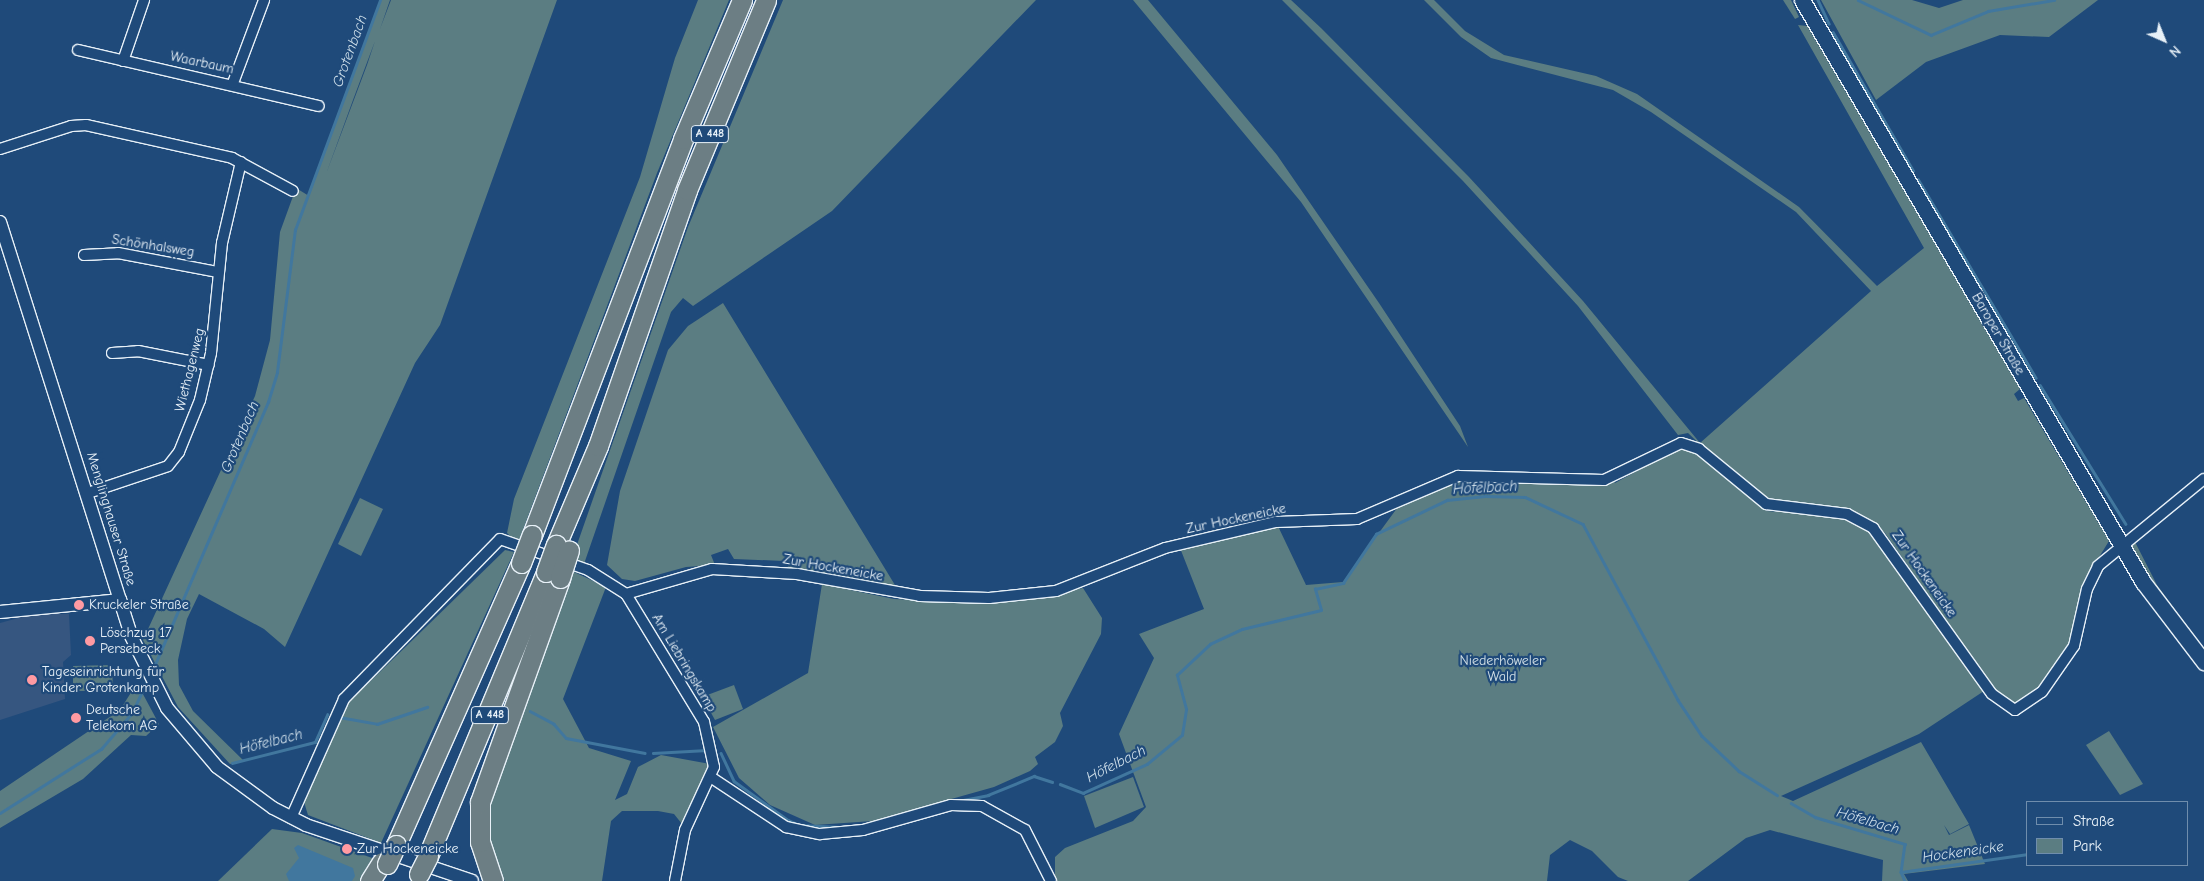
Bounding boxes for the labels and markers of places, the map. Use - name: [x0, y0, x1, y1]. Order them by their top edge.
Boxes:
- place label: Kruckeler Straße: [89, 597, 189, 613]
- marker: Kruckeler Straße: [73, 599, 85, 611]
- place label: Löschzug 17 Persebeck: [100, 625, 172, 658]
- marker: Löschzug 17 Persebeck: [84, 635, 96, 647]
- place label: Tageseinrichtung für Kinder Grotenkamp: [42, 664, 164, 696]
- marker: Tageseinrichtung für Kinder Grotenkamp: [26, 674, 38, 686]
- place label: Deutsche Telekom AG: [86, 702, 158, 734]
- marker: Deutsche Telekom AG: [70, 712, 82, 724]
- place label: Zur Hockeneicke: [357, 841, 458, 857]
- marker: Zur Hockeneicke: [341, 843, 353, 855]

